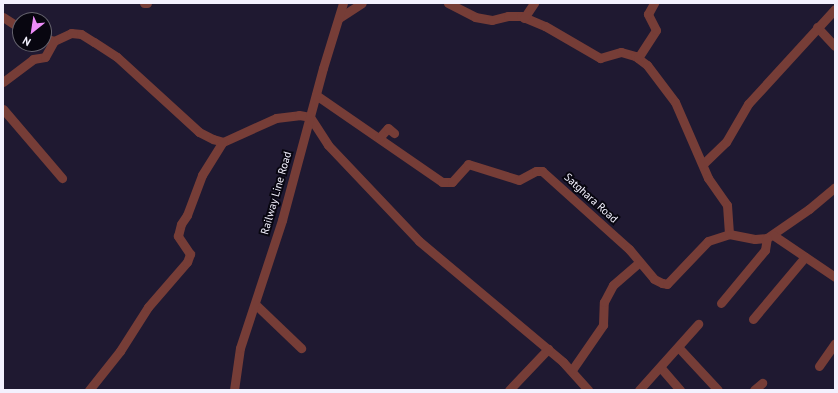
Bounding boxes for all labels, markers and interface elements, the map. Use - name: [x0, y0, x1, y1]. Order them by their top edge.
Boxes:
- north arrow: [12, 12, 52, 52]
- text: N: [20, 34, 33, 49]
- street label: Railway Line Road: [258, 150, 294, 236]
- street label: Satghara Road: [561, 170, 621, 226]

